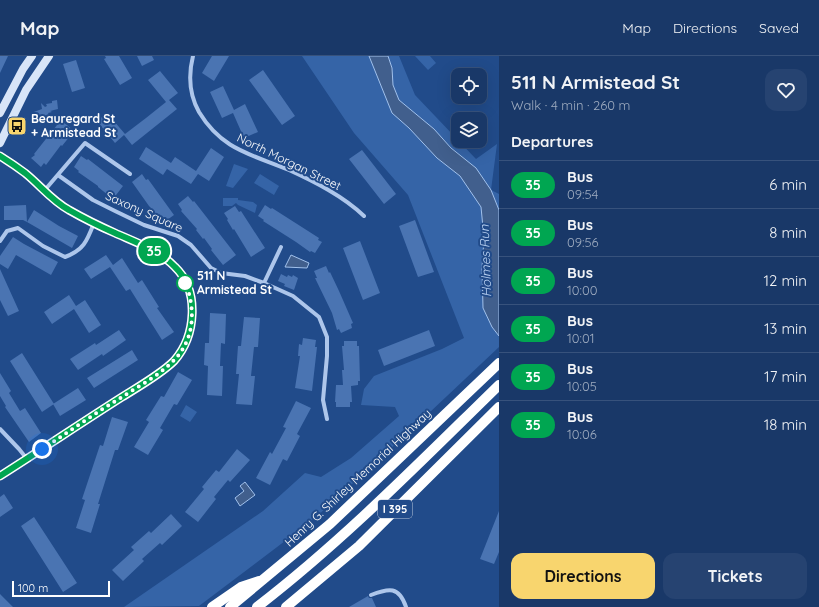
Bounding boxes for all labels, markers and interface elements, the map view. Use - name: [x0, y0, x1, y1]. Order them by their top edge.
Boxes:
- text: Map: [20, 16, 59, 40]
- text: Map: [622, 19, 651, 37]
- text: Directions: [673, 19, 737, 37]
- text: Saved: [759, 19, 799, 37]
- map controls: [451, 68, 487, 148]
- button: locate: [451, 68, 487, 104]
- button: heart: [765, 69, 807, 111]
- text: 511 N Armistead St: [511, 70, 680, 94]
- text: Walk · 4 min · 260 m: [511, 97, 630, 113]
- place label: Beauregard St + Armistead St: [31, 111, 116, 140]
- button: layers: [451, 112, 487, 148]
- bus stop icon: Beauregard St + Armistead St: [6, 115, 28, 137]
- street label: North Morgan Street: [235, 130, 344, 193]
- text: Departures: [511, 132, 593, 151]
- text: Bus: [567, 167, 593, 186]
- text: 6 min: [769, 175, 807, 194]
- text: 35: [525, 176, 541, 194]
- text: 09:54: [567, 186, 598, 202]
- street label: Saxony Square: [103, 188, 185, 235]
- text: Bus: [567, 215, 593, 234]
- text: 8 min: [769, 223, 807, 242]
- water label: Holmes Run: [476, 224, 494, 298]
- text: 35: [525, 224, 541, 242]
- text: 09:56: [567, 234, 599, 250]
- line badge: 35: [136, 238, 172, 264]
- text: 35: [146, 242, 162, 260]
- text: Bus: [567, 263, 593, 282]
- place label: 511 N Armistead St: [197, 268, 272, 297]
- text: 12 min: [763, 271, 807, 290]
- text: 35: [525, 272, 541, 290]
- marker: 511 N Armistead St: [176, 274, 194, 292]
- text: 10:00: [567, 282, 597, 298]
- text: Bus: [567, 311, 593, 330]
- text: 13 min: [764, 319, 807, 338]
- text: 35: [525, 320, 541, 338]
- text: 10:01: [567, 330, 595, 346]
- text: Bus: [567, 359, 593, 378]
- text: 17 min: [764, 367, 807, 386]
- text: 35: [525, 368, 541, 386]
- text: 10:05: [567, 378, 597, 394]
- street label: Henry G. Shirley Memorial Highway: [281, 406, 434, 550]
- text: Bus: [567, 407, 593, 426]
- text: 18 min: [764, 415, 807, 434]
- text: 35: [525, 416, 541, 434]
- text: 10:06: [567, 426, 597, 442]
- your location: [32, 439, 52, 459]
- road number: I 395: [378, 500, 412, 518]
- button: Directions: [511, 553, 655, 599]
- button: Tickets: [663, 553, 807, 599]
- scale bar: [12, 579, 110, 598]
- text: 100 m: [18, 581, 48, 595]

